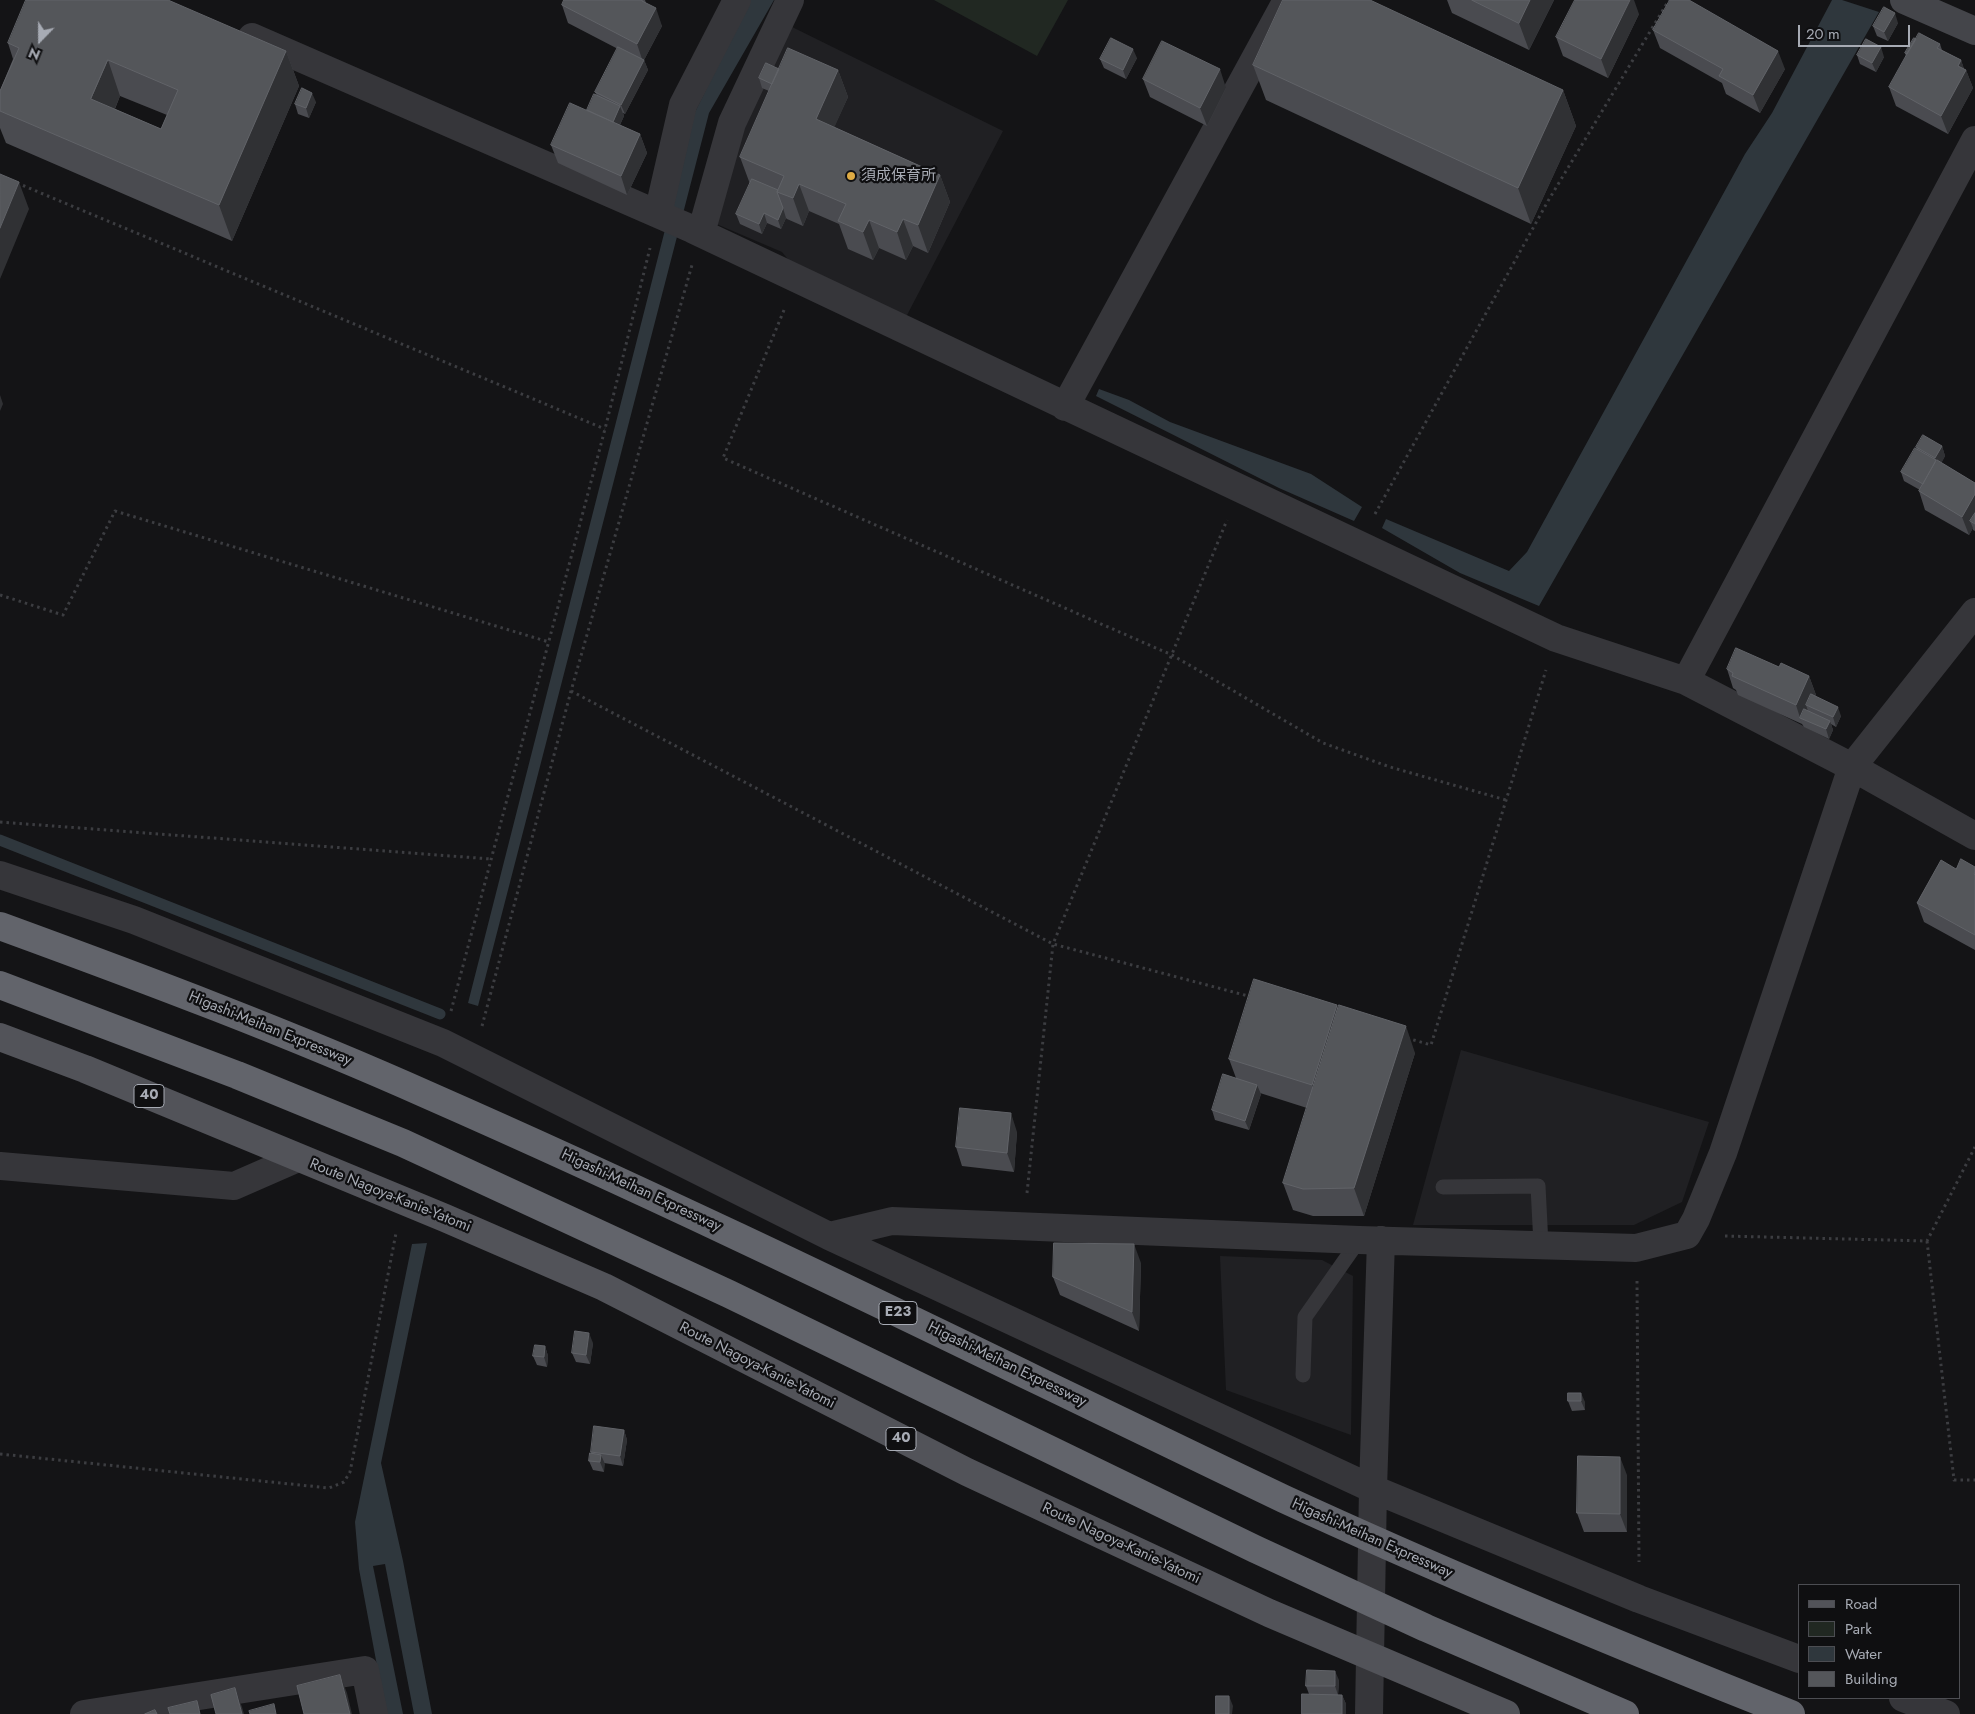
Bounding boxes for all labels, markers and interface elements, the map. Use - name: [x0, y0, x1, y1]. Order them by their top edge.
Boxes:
- north arrow: [15, 15, 65, 65]
- scale bar: [1800, 15, 1912, 47]
- text: 20 m: [1806, 23, 1840, 45]
- text: N: [25, 43, 43, 65]
- place label: 須成保育所: [861, 167, 936, 185]
- marker: 須成保育所: [845, 170, 857, 182]
- street label: Higashi-Meihan Expressway: [186, 988, 354, 1070]
- road number: 40: [134, 1084, 164, 1108]
- street label: Higashi-Meihan Expressway: [558, 1146, 724, 1236]
- street label: Route Nagoya-Kanie-Yatomi: [307, 1155, 473, 1237]
- road number: E23: [879, 1302, 917, 1325]
- street label: Route Nagoya-Kanie-Yatomi: [676, 1319, 838, 1413]
- street label: Higashi-Meihan Expressway: [925, 1319, 1089, 1411]
- road number: 40: [886, 1428, 916, 1450]
- street label: Higashi-Meihan Expressway: [1289, 1495, 1455, 1583]
- street label: Route Nagoya-Kanie-Yatomi: [1039, 1499, 1203, 1589]
- legend: [1798, 1584, 1960, 1699]
- text: Road: [1845, 1593, 1877, 1615]
- text: Park: [1845, 1618, 1872, 1640]
- text: Water: [1845, 1643, 1882, 1665]
- text: Building: [1845, 1668, 1897, 1690]

